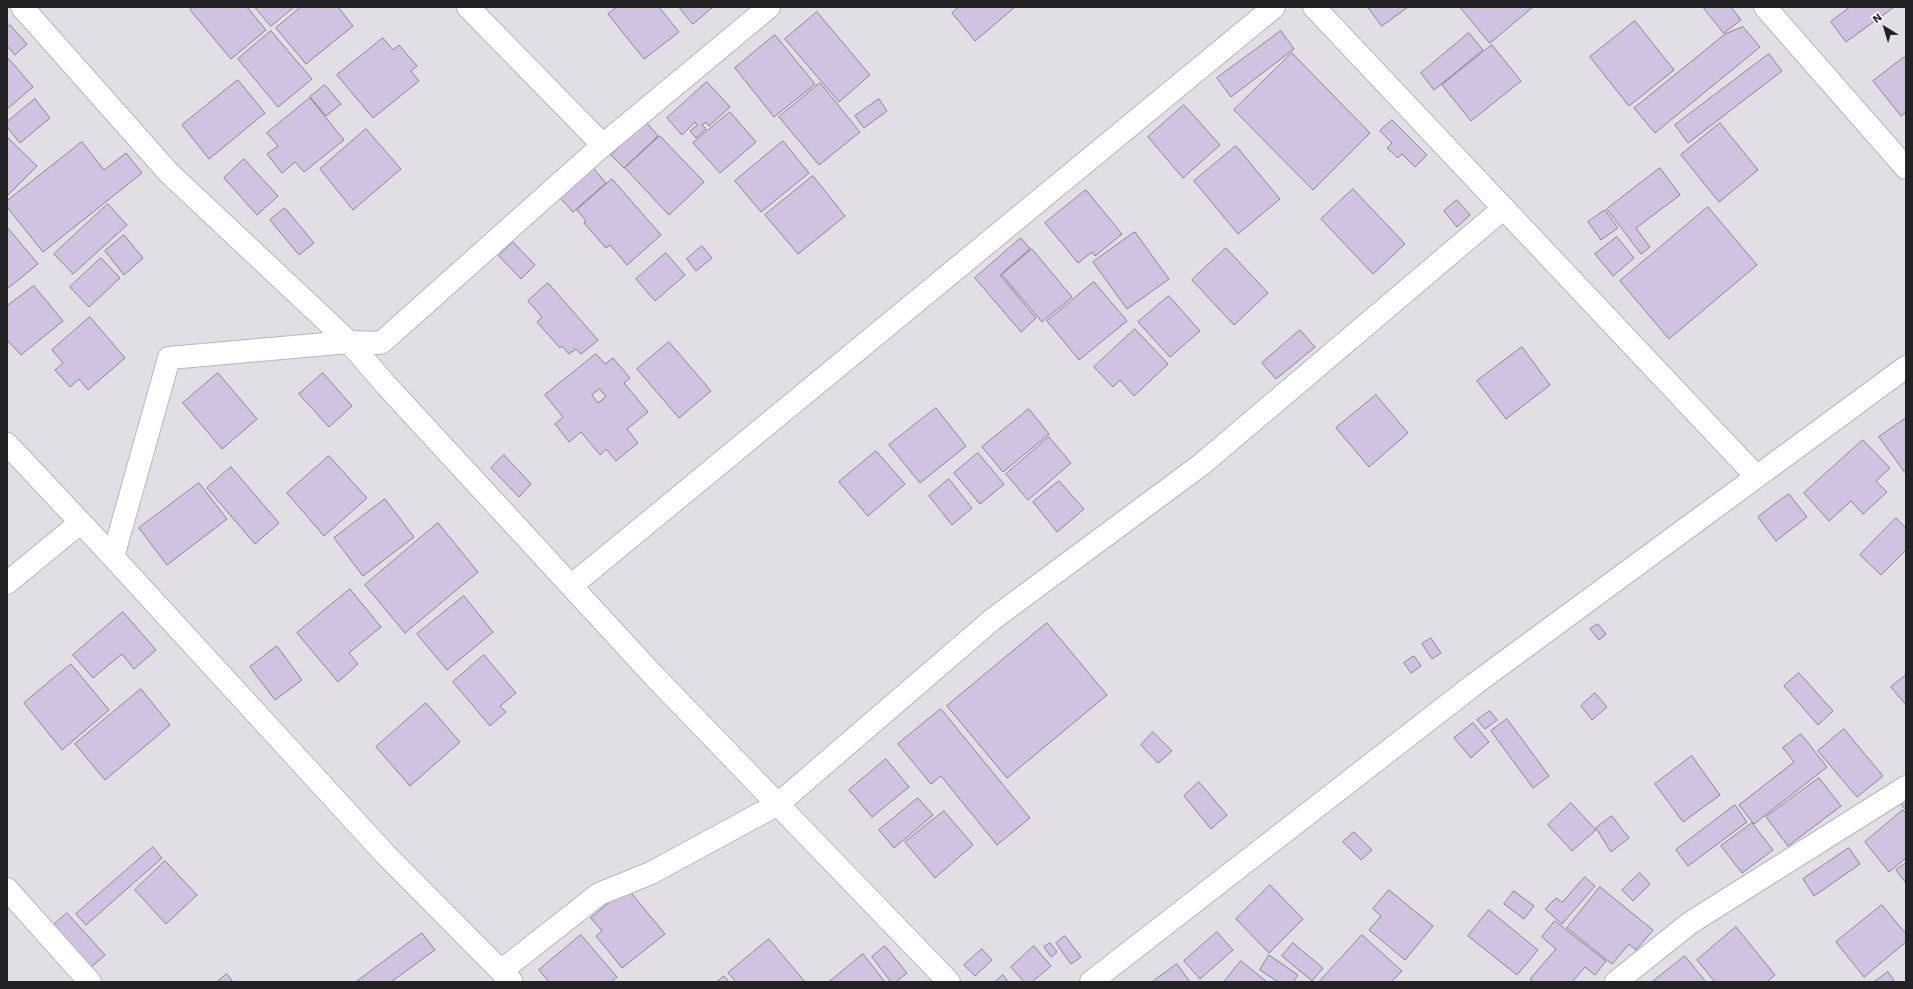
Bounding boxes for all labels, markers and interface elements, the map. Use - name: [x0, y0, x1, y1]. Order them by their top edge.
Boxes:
- north arrow: [1865, 8, 1905, 48]
- text: N: [1870, 11, 1885, 26]

